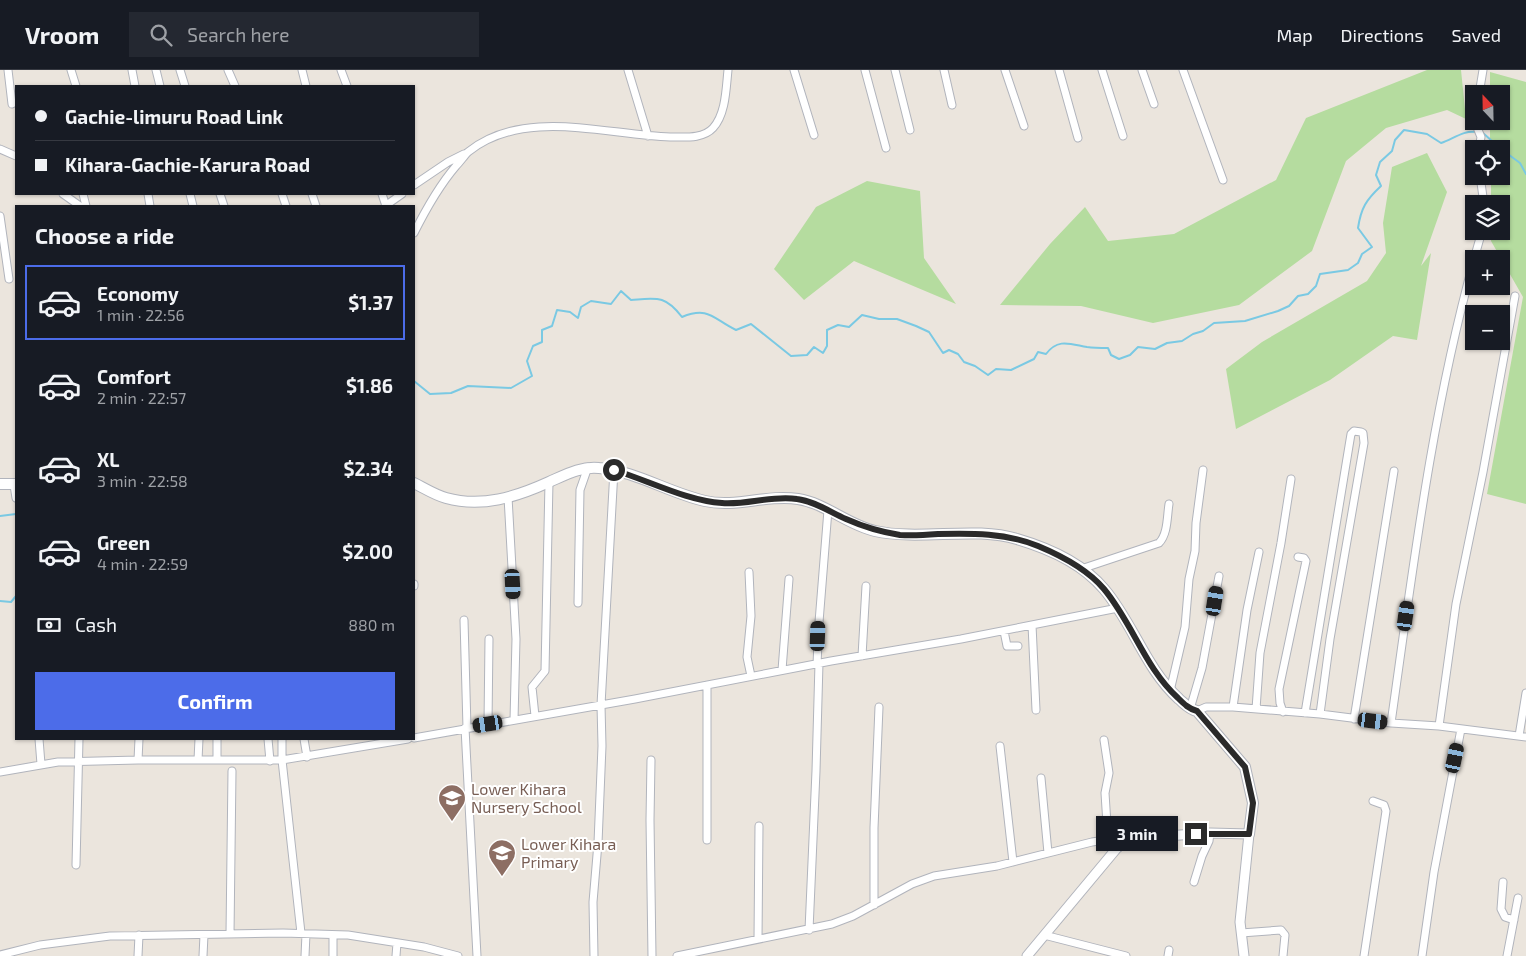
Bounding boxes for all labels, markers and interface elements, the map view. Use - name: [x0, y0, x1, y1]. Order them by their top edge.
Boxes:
- search box: [129, 12, 479, 57]
- text: Vroom: [25, 20, 99, 49]
- icon: search: [147, 21, 175, 49]
- text: Search here: [187, 23, 289, 46]
- text: Map: [1276, 24, 1313, 46]
- text: Directions: [1341, 24, 1424, 46]
- text: Saved: [1452, 24, 1501, 46]
- north arrow: [1465, 85, 1510, 130]
- map controls: [1465, 85, 1510, 350]
- text: Gachie-limuru Road Link: [65, 105, 283, 128]
- button: locate: [1465, 140, 1510, 185]
- text: Kihara-Gachie-Karura Road: [65, 153, 310, 176]
- button: layers: [1465, 195, 1510, 240]
- text: Choose a ride: [35, 222, 174, 248]
- button: +: [1465, 250, 1510, 295]
- icon: car: [37, 280, 82, 325]
- text: Economy: [97, 282, 179, 305]
- text: $1.37: [348, 291, 393, 314]
- text: 1 min · 22:56: [97, 305, 185, 324]
- button: −: [1465, 305, 1510, 350]
- icon: car: [37, 363, 82, 408]
- text: Comfort: [97, 365, 171, 388]
- text: $1.86: [346, 374, 393, 397]
- text: 2 min · 22:57: [97, 388, 186, 407]
- icon: car: [37, 446, 82, 491]
- text: XL: [97, 448, 119, 471]
- text: $2.34: [343, 457, 393, 480]
- route start: [603, 459, 625, 481]
- text: 3 min · 22:58: [97, 471, 188, 490]
- icon: car: [37, 529, 82, 574]
- text: Green: [97, 531, 150, 554]
- text: $2.00: [342, 540, 393, 563]
- text: 4 min · 22:59: [97, 554, 188, 573]
- car: [504, 569, 521, 599]
- car: [1205, 585, 1224, 617]
- car: [1396, 600, 1415, 632]
- icon: cash: [35, 611, 63, 639]
- text: Cash: [75, 613, 117, 636]
- text: 880 m: [348, 615, 395, 634]
- car: [809, 621, 826, 651]
- button: Confirm: [35, 672, 395, 730]
- car: [1357, 712, 1388, 730]
- car: [472, 714, 503, 734]
- car: [1444, 742, 1465, 774]
- place label: Lower Kihara Nursery School: [471, 779, 582, 816]
- school or university icon: Lower Kihara Nursery School: [437, 783, 467, 822]
- callout: 3 min: [1096, 816, 1178, 852]
- route end: [1185, 823, 1207, 845]
- text: 3 min: [1117, 824, 1157, 843]
- place label: Lower Kihara Primary: [521, 834, 616, 871]
- school or university icon: Lower Kihara Primary: [487, 838, 517, 877]

